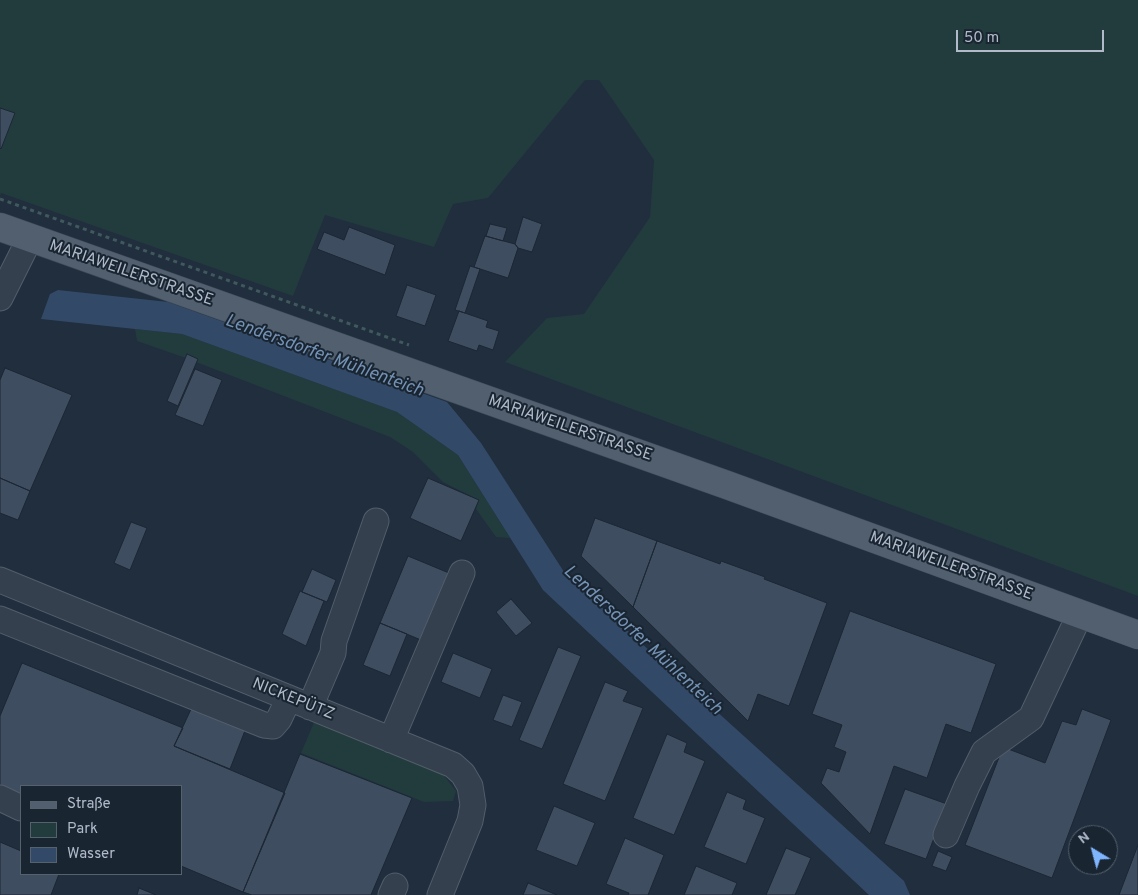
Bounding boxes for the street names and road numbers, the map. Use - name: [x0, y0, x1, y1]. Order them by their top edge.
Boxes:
- street label: MARIAWEILERSTRASSE: [46, 237, 216, 311]
- street label: MARIAWEILERSTRASSE: [485, 392, 655, 466]
- street label: MARIAWEILERSTRASSE: [867, 529, 1035, 605]
- street label: NICKEPÜTZ: [249, 675, 337, 725]

